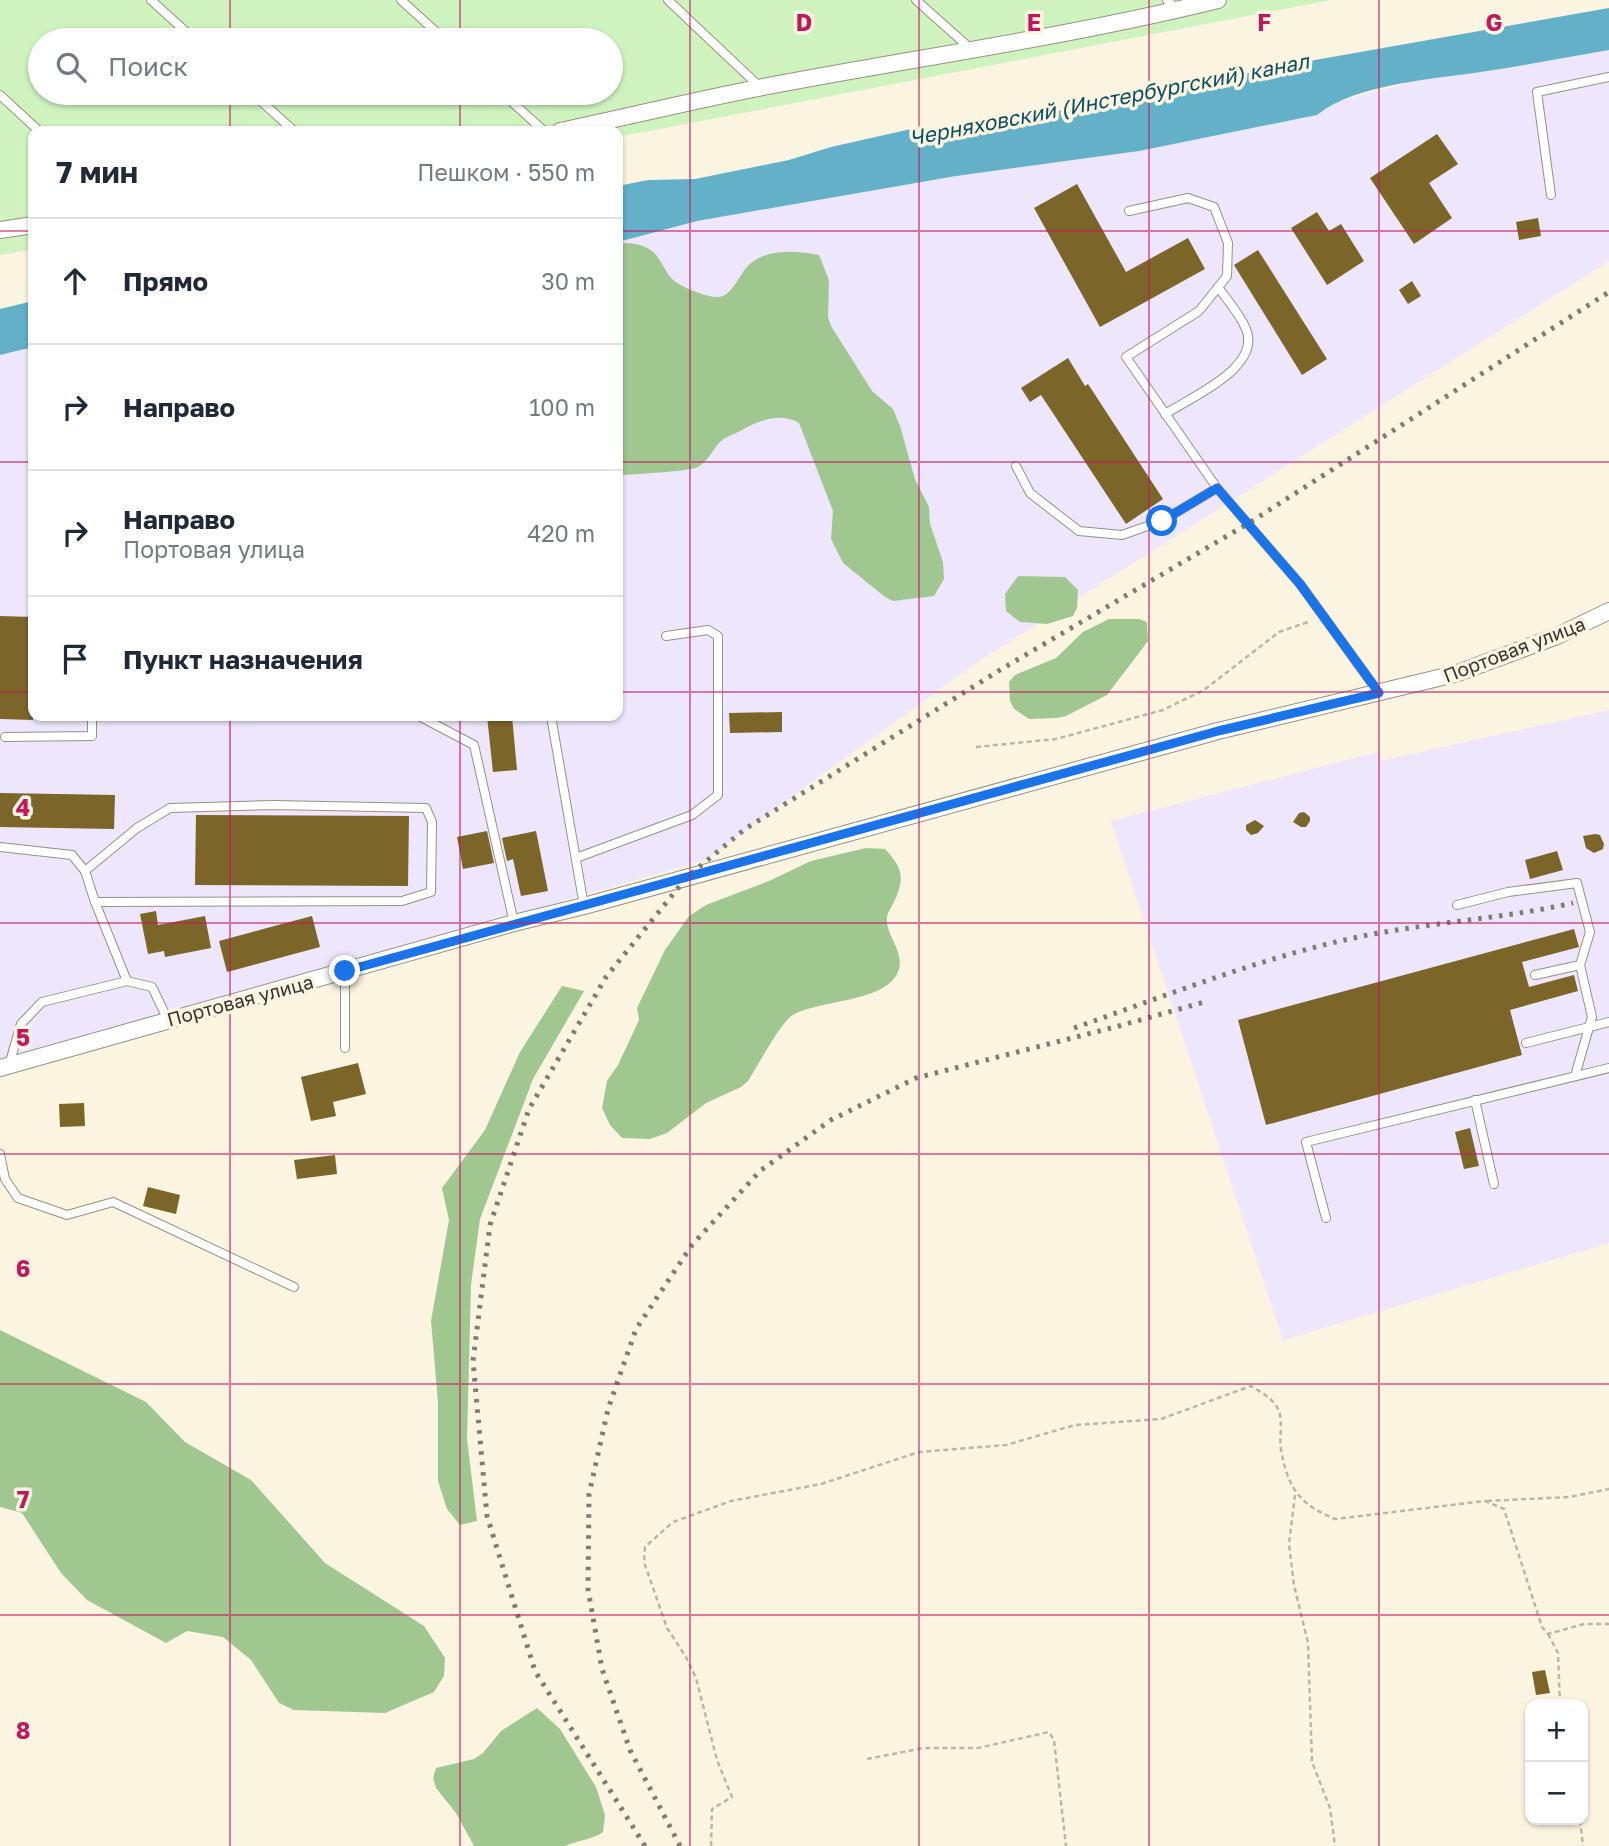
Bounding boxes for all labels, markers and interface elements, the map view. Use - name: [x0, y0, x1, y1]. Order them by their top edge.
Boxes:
- text: D: [796, 8, 812, 36]
- text: E: [1027, 8, 1041, 36]
- text: F: [1257, 8, 1271, 36]
- text: G: [1486, 8, 1502, 36]
- search box: [28, 28, 623, 105]
- water label: Черняховский (Инстербургский) канал: [907, 47, 1313, 151]
- icon: search: [52, 48, 90, 86]
- text: Поиск: [108, 51, 188, 82]
- text: 7 мин: [56, 154, 138, 190]
- text: Пешком · 550 m: [417, 158, 595, 186]
- icon: ahead: [56, 262, 94, 300]
- text: Прямо: [123, 266, 208, 297]
- text: 30 m: [541, 267, 595, 295]
- icon: right: [56, 388, 94, 426]
- text: Направо: [123, 392, 235, 423]
- text: 100 m: [529, 393, 595, 421]
- text: Направо: [123, 504, 235, 535]
- route start: [1146, 505, 1177, 536]
- icon: right: [56, 514, 94, 552]
- text: 420 m: [527, 519, 595, 547]
- text: Портовая улица: [123, 535, 305, 563]
- street label: Портовая улица: [1440, 611, 1588, 687]
- icon: arrive: [56, 640, 94, 678]
- text: Пункт назначения: [123, 644, 363, 675]
- text: 4: [16, 793, 30, 821]
- route end: [329, 955, 360, 986]
- street label: Портовая улица: [164, 969, 316, 1031]
- text: 5: [16, 1023, 30, 1051]
- text: 6: [16, 1254, 30, 1282]
- text: 7: [17, 1485, 29, 1513]
- map controls: [1525, 1699, 1588, 1825]
- button: +: [1525, 1699, 1588, 1762]
- text: 8: [16, 1716, 30, 1744]
- button: −: [1525, 1762, 1588, 1825]

